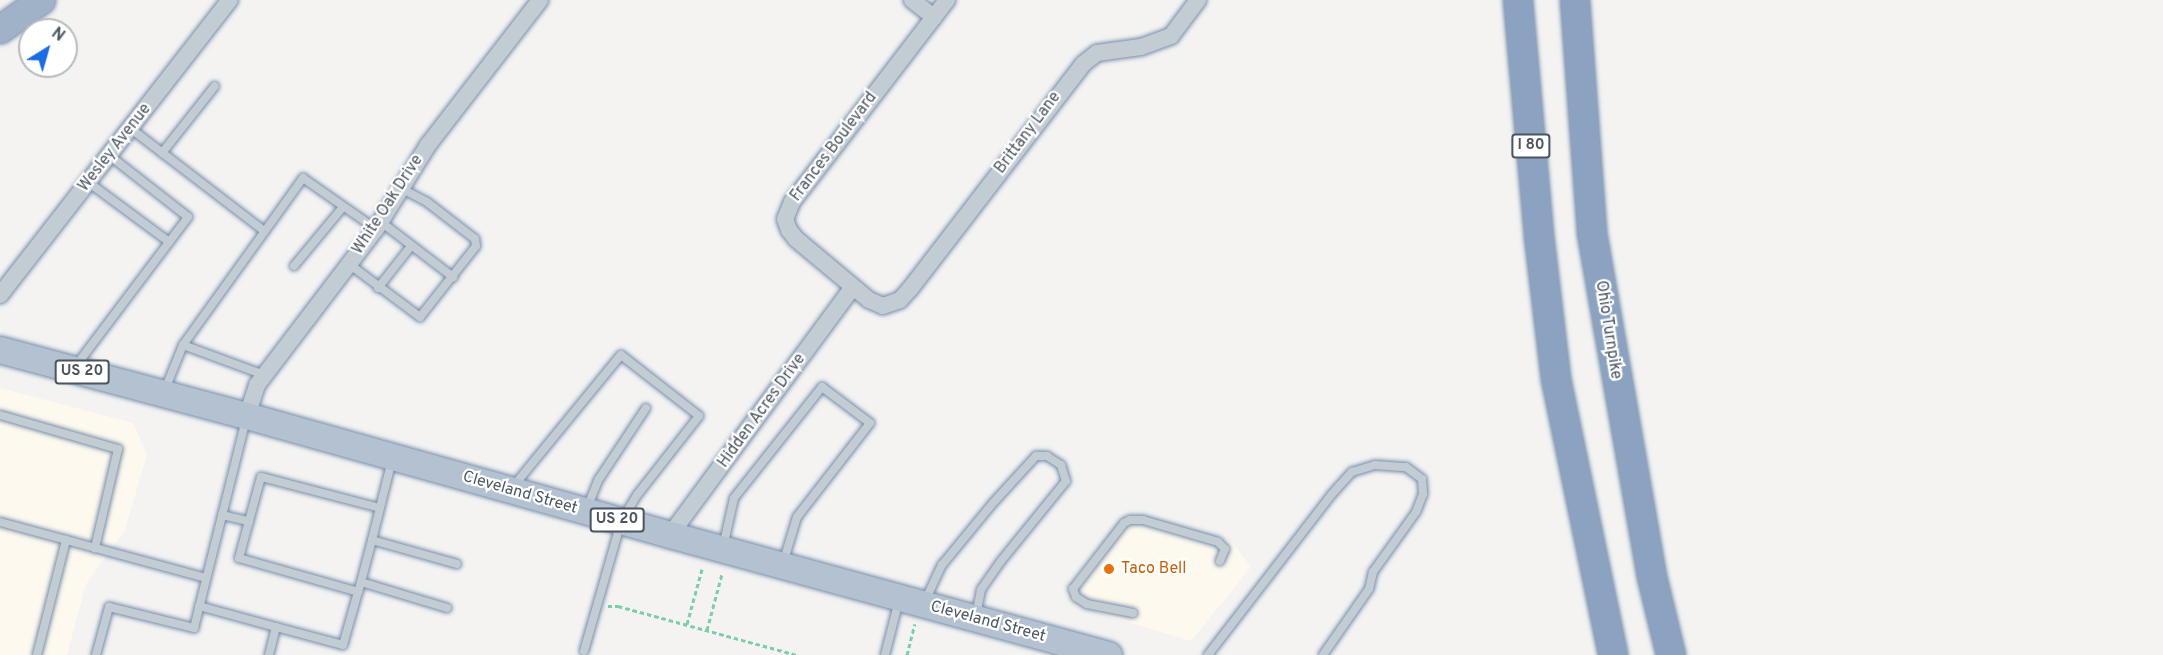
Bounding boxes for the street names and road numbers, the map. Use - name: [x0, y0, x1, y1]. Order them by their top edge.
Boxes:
- street label: Brittany Lane: [991, 88, 1065, 178]
- street label: Frances Boulevard: [787, 89, 881, 205]
- street label: Wesley Avenue: [74, 100, 156, 196]
- road number: I 80: [1510, 134, 1552, 158]
- street label: White Oak Drive: [349, 152, 427, 258]
- street label: Ohio Turnpike: [1591, 279, 1625, 381]
- street label: Hidden Acres Drive: [714, 350, 810, 472]
- road number: US 20: [54, 360, 110, 384]
- street label: Cleveland Street: [460, 467, 580, 519]
- road number: US 20: [588, 508, 646, 532]
- street label: Cleveland Street: [928, 597, 1048, 647]

